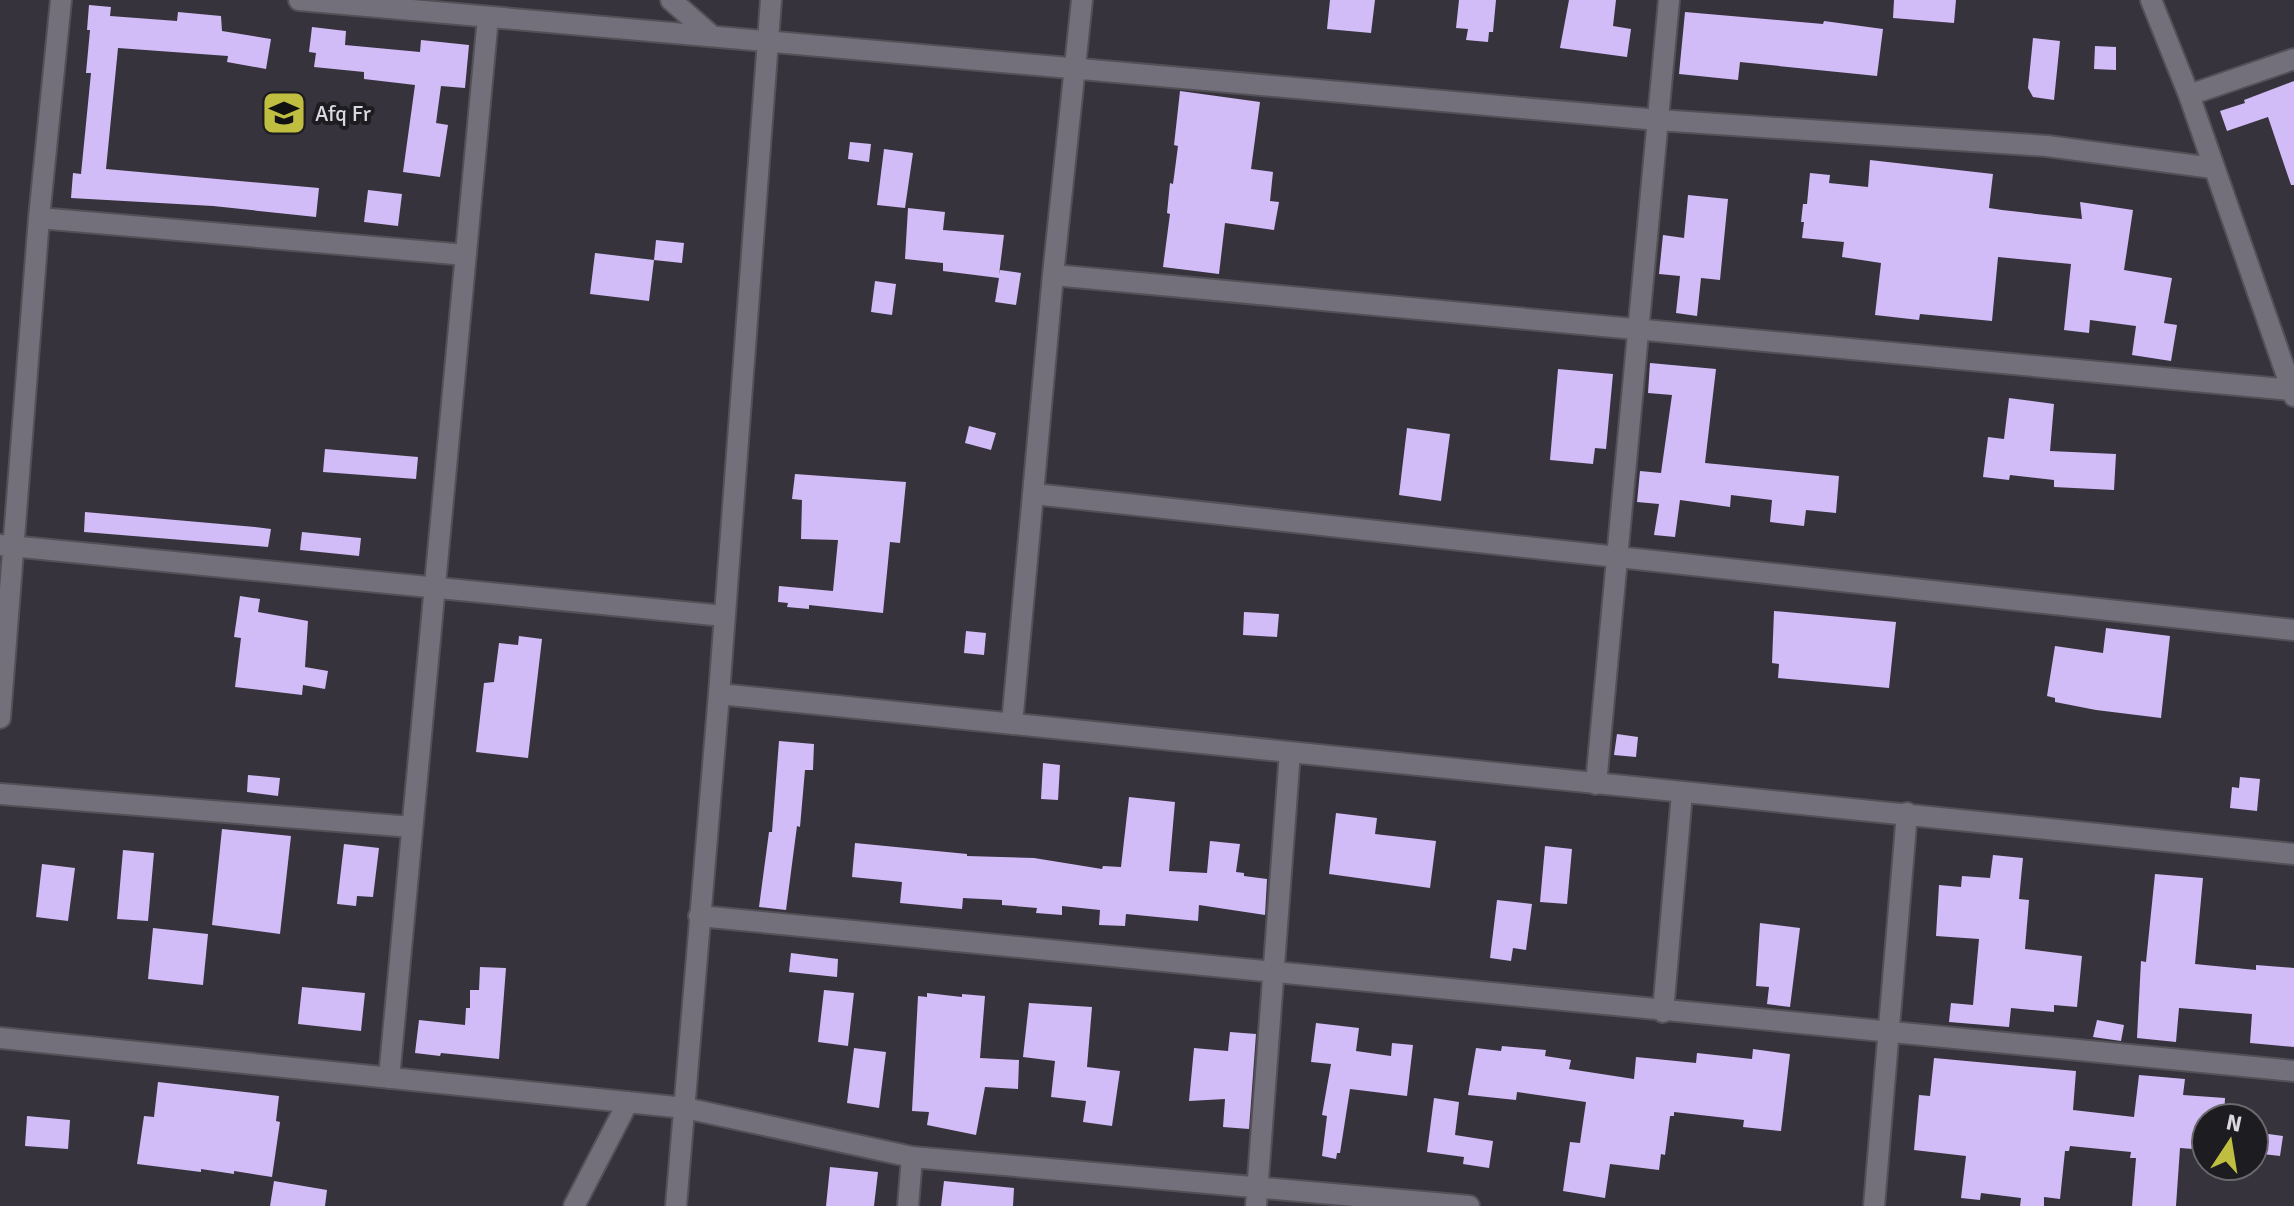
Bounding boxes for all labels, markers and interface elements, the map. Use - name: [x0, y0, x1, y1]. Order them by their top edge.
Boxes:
- school or university icon: Afq Fr: [260, 89, 308, 137]
- place label: Afq Fr: [315, 100, 371, 127]
- north arrow: [2190, 1102, 2270, 1182]
- text: N: [2224, 1108, 2244, 1138]

